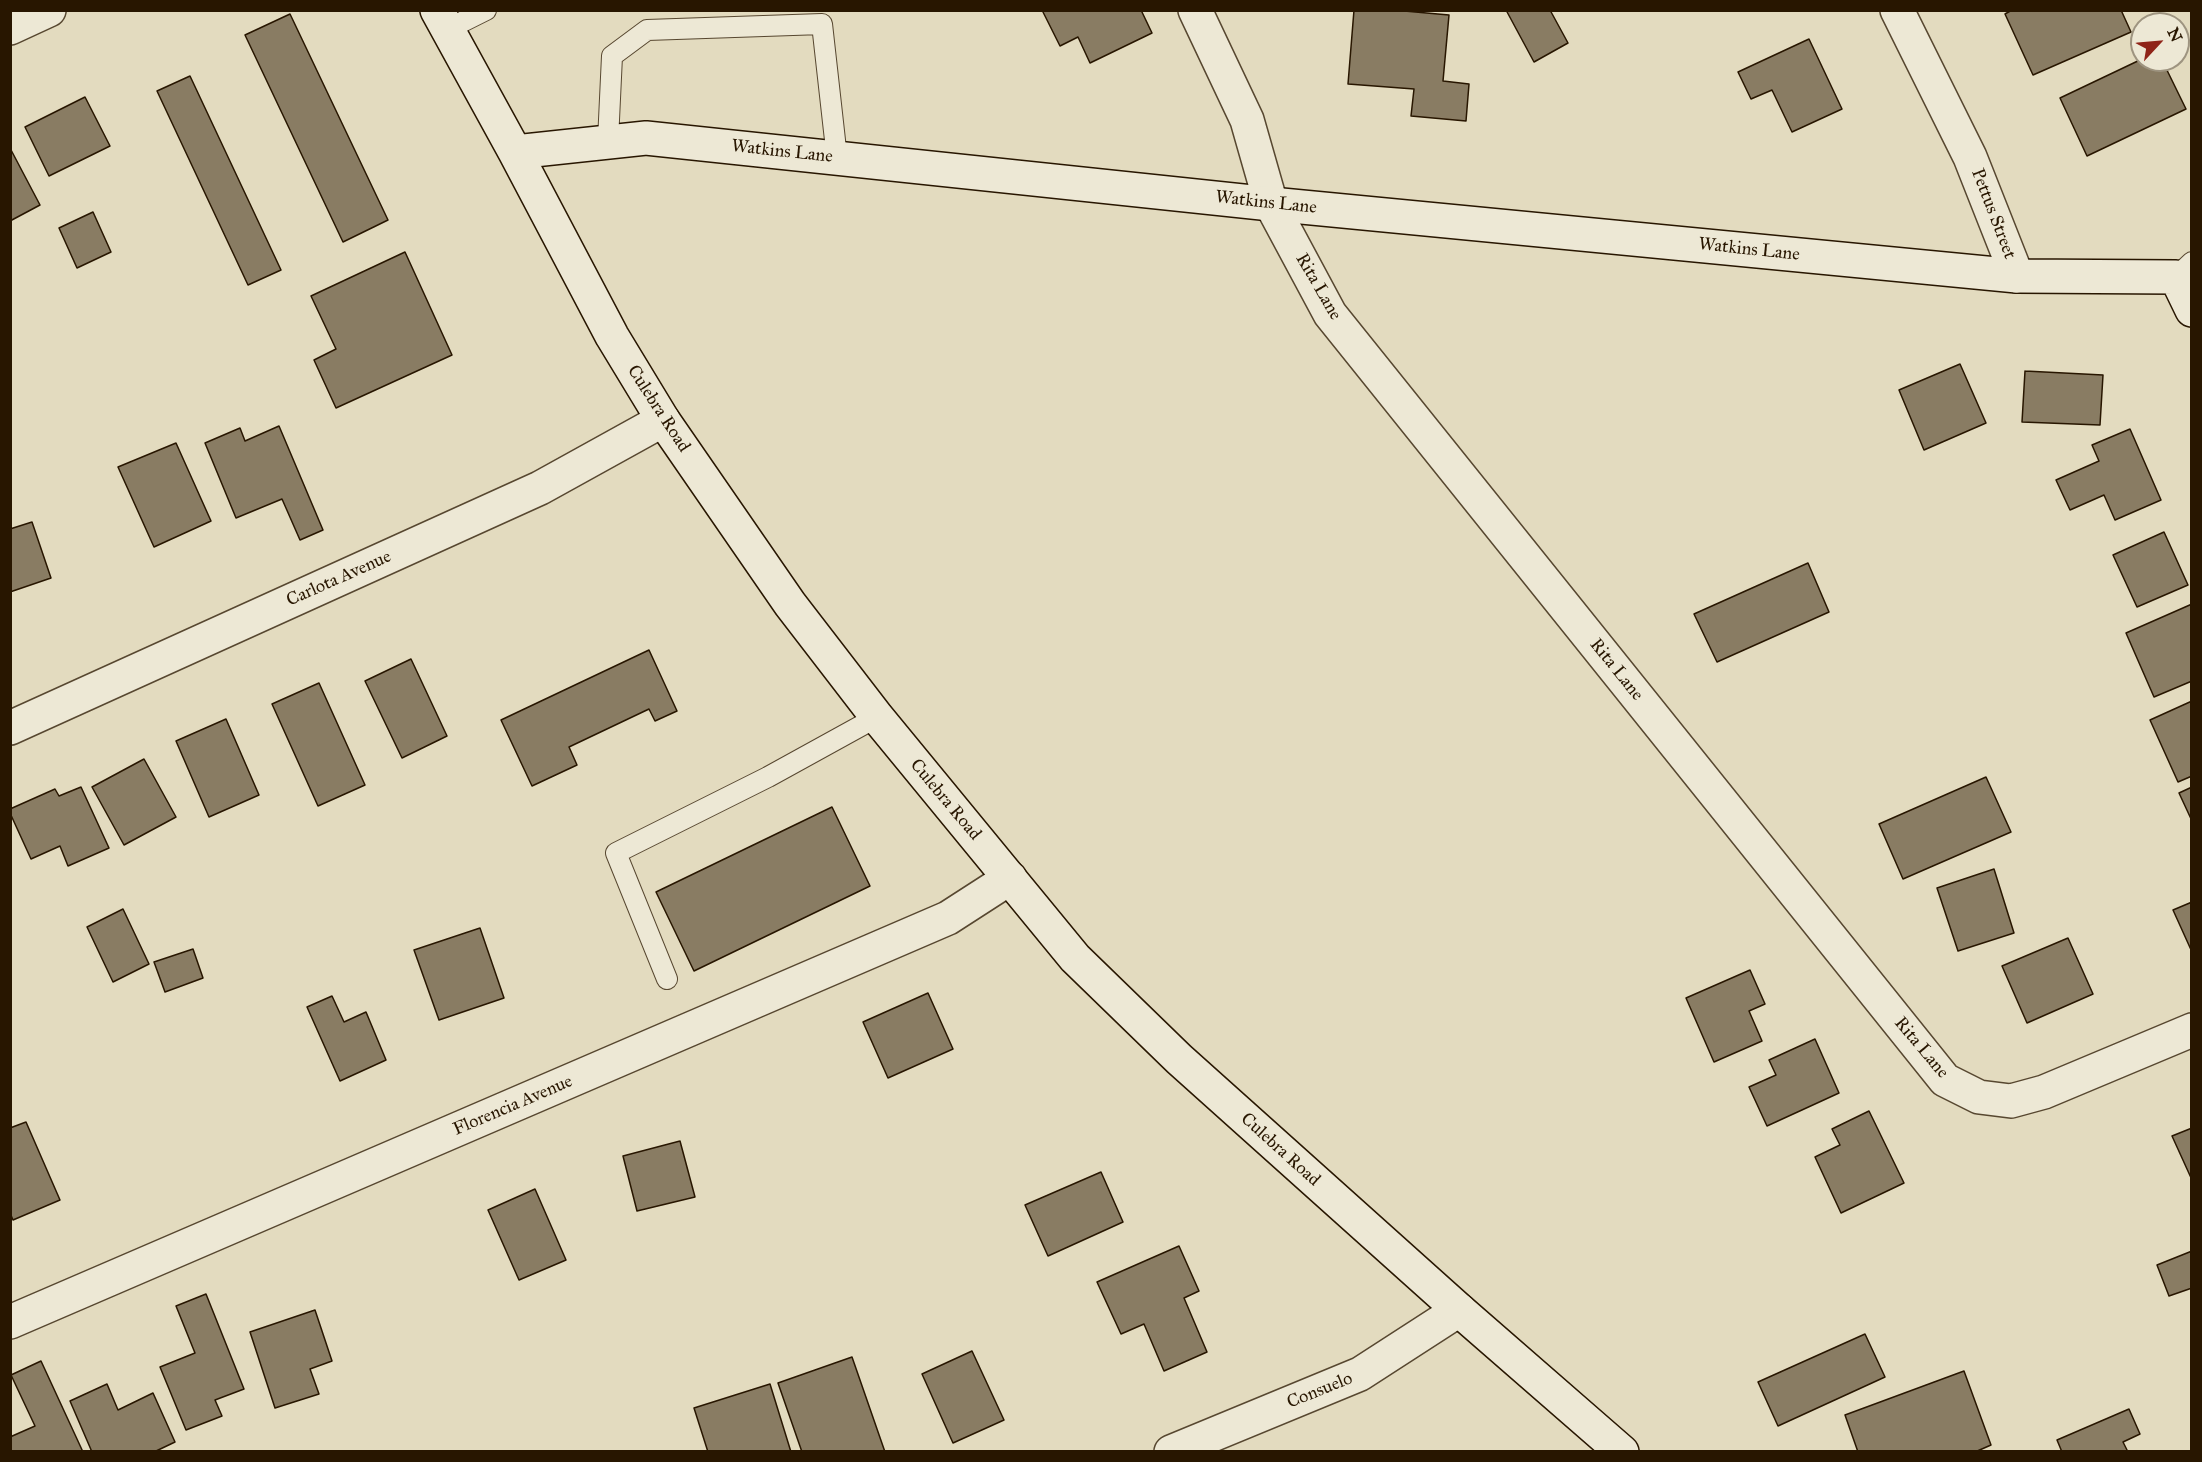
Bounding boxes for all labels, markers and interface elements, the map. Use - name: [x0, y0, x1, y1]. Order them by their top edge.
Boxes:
- north arrow: [2130, 12, 2190, 72]
- text: N: [2163, 24, 2186, 45]
- street label: Watkins Lane: [730, 136, 834, 168]
- street label: Pettus Street: [1966, 166, 2020, 262]
- street label: Watkins Lane: [1214, 187, 1318, 219]
- street label: Watkins Lane: [1697, 234, 1801, 266]
- street label: Rita Lane: [1290, 250, 1346, 324]
- street label: Culebra Road: [622, 361, 694, 457]
- street label: Carlota Avenue: [283, 546, 395, 612]
- street label: Rita Lane: [1584, 635, 1648, 705]
- street label: Culebra Road: [905, 755, 985, 845]
- street label: Rita Lane: [1889, 1013, 1953, 1083]
- street label: Florencia Avenue: [450, 1071, 576, 1141]
- street label: Culebra Road: [1236, 1109, 1324, 1191]
- street label: Consuelo: [1284, 1368, 1356, 1414]

